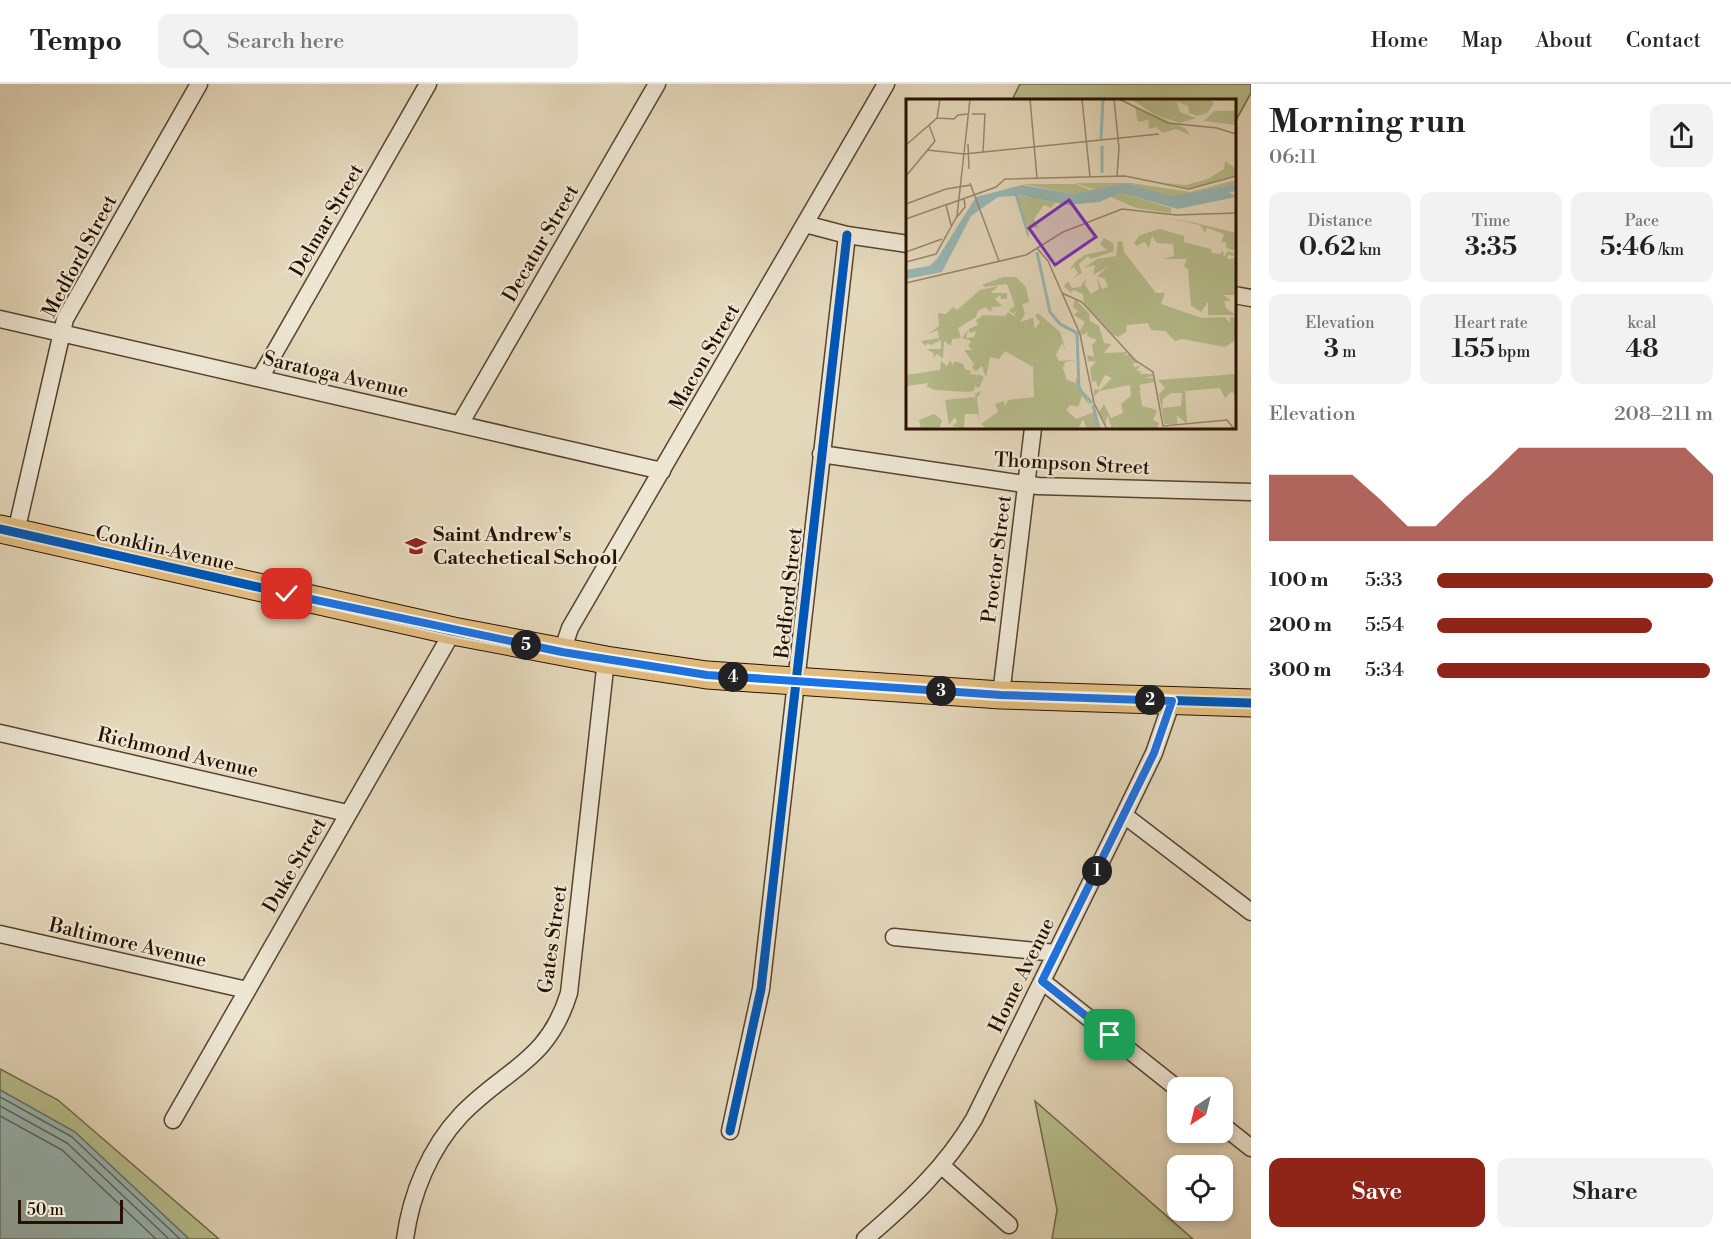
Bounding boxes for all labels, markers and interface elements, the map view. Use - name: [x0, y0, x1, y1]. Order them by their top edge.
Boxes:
- search box: [158, 14, 578, 68]
- text: Tempo: [30, 24, 122, 59]
- icon: search: [179, 25, 212, 58]
- text: Search here: [227, 28, 344, 55]
- text: Home: [1371, 28, 1428, 54]
- text: Map: [1461, 28, 1503, 54]
- text: About: [1536, 28, 1593, 54]
- text: Contact: [1626, 28, 1701, 54]
- inset map: [906, 99, 1236, 429]
- text: Morning run: [1269, 102, 1466, 143]
- button: share: [1650, 104, 1713, 167]
- text: 06:11: [1269, 145, 1317, 170]
- street label: Delmar Street: [285, 160, 370, 282]
- street label: Decatur Street: [498, 181, 585, 307]
- street label: Medford Street: [37, 191, 123, 322]
- text: Distance: [1308, 211, 1372, 231]
- text: Time: [1472, 211, 1510, 231]
- text: Pace: [1625, 211, 1659, 231]
- text: 0.62: [1299, 231, 1356, 263]
- text: 3:35: [1465, 231, 1517, 263]
- text: 5:46: [1600, 231, 1655, 263]
- text: km: [1356, 240, 1381, 260]
- text: /km: [1655, 240, 1684, 260]
- street label: Macon Street: [665, 300, 746, 416]
- text: Elevation: [1305, 313, 1375, 333]
- text: Heart rate: [1454, 313, 1528, 333]
- text: kcal: [1627, 313, 1657, 333]
- text: 3: [1324, 333, 1339, 365]
- text: 155: [1452, 333, 1495, 365]
- text: 48: [1625, 333, 1659, 365]
- text: m: [1339, 342, 1356, 362]
- text: bpm: [1495, 342, 1530, 362]
- street label: Saratoga Avenue: [260, 347, 411, 404]
- text: Elevation: [1269, 402, 1356, 427]
- text: 208–211 m: [1614, 402, 1713, 427]
- street label: Thompson Street: [993, 448, 1151, 481]
- street label: Proctor Street: [977, 494, 1018, 625]
- street label: Conklin Avenue: [93, 521, 237, 578]
- place label: Saint Andrew's Catechetical School: [433, 523, 618, 571]
- street label: Bedford Street: [770, 526, 809, 661]
- school or university icon: Saint Andrew's Catechetical School: [404, 534, 428, 558]
- pin: [261, 568, 312, 619]
- text: 100 m: [1269, 568, 1328, 593]
- text: 5:33: [1365, 568, 1403, 593]
- icon: check: [270, 577, 303, 610]
- text: 200 m: [1269, 613, 1332, 638]
- text: 5:54: [1365, 613, 1404, 638]
- pin: 5: [511, 630, 541, 660]
- text: 5: [521, 635, 531, 655]
- text: 300 m: [1269, 658, 1332, 683]
- text: 5:34: [1365, 658, 1404, 683]
- pin: 4: [718, 662, 748, 692]
- text: 4: [728, 667, 738, 687]
- pin: 3: [926, 676, 956, 706]
- text: 3: [936, 681, 946, 701]
- pin: 2: [1135, 685, 1165, 715]
- text: 2: [1145, 690, 1155, 710]
- street label: Richmond Avenue: [95, 723, 261, 784]
- street label: Duke Street: [258, 814, 333, 918]
- pin: 1: [1082, 856, 1112, 886]
- text: 1: [1093, 861, 1101, 881]
- street label: Gates Street: [534, 883, 573, 995]
- street label: Baltimore Avenue: [45, 913, 209, 974]
- street label: Home Avenue: [984, 914, 1061, 1037]
- pin: [1084, 1009, 1135, 1060]
- icon: arrive: [1093, 1018, 1126, 1051]
- north arrow: [1167, 1077, 1233, 1143]
- map controls: [1167, 1077, 1233, 1221]
- button: locate: [1167, 1155, 1233, 1221]
- button: Save: [1269, 1158, 1485, 1227]
- button: Share: [1497, 1158, 1713, 1227]
- scale bar: [18, 1197, 123, 1224]
- text: 50 m: [27, 1200, 64, 1220]

